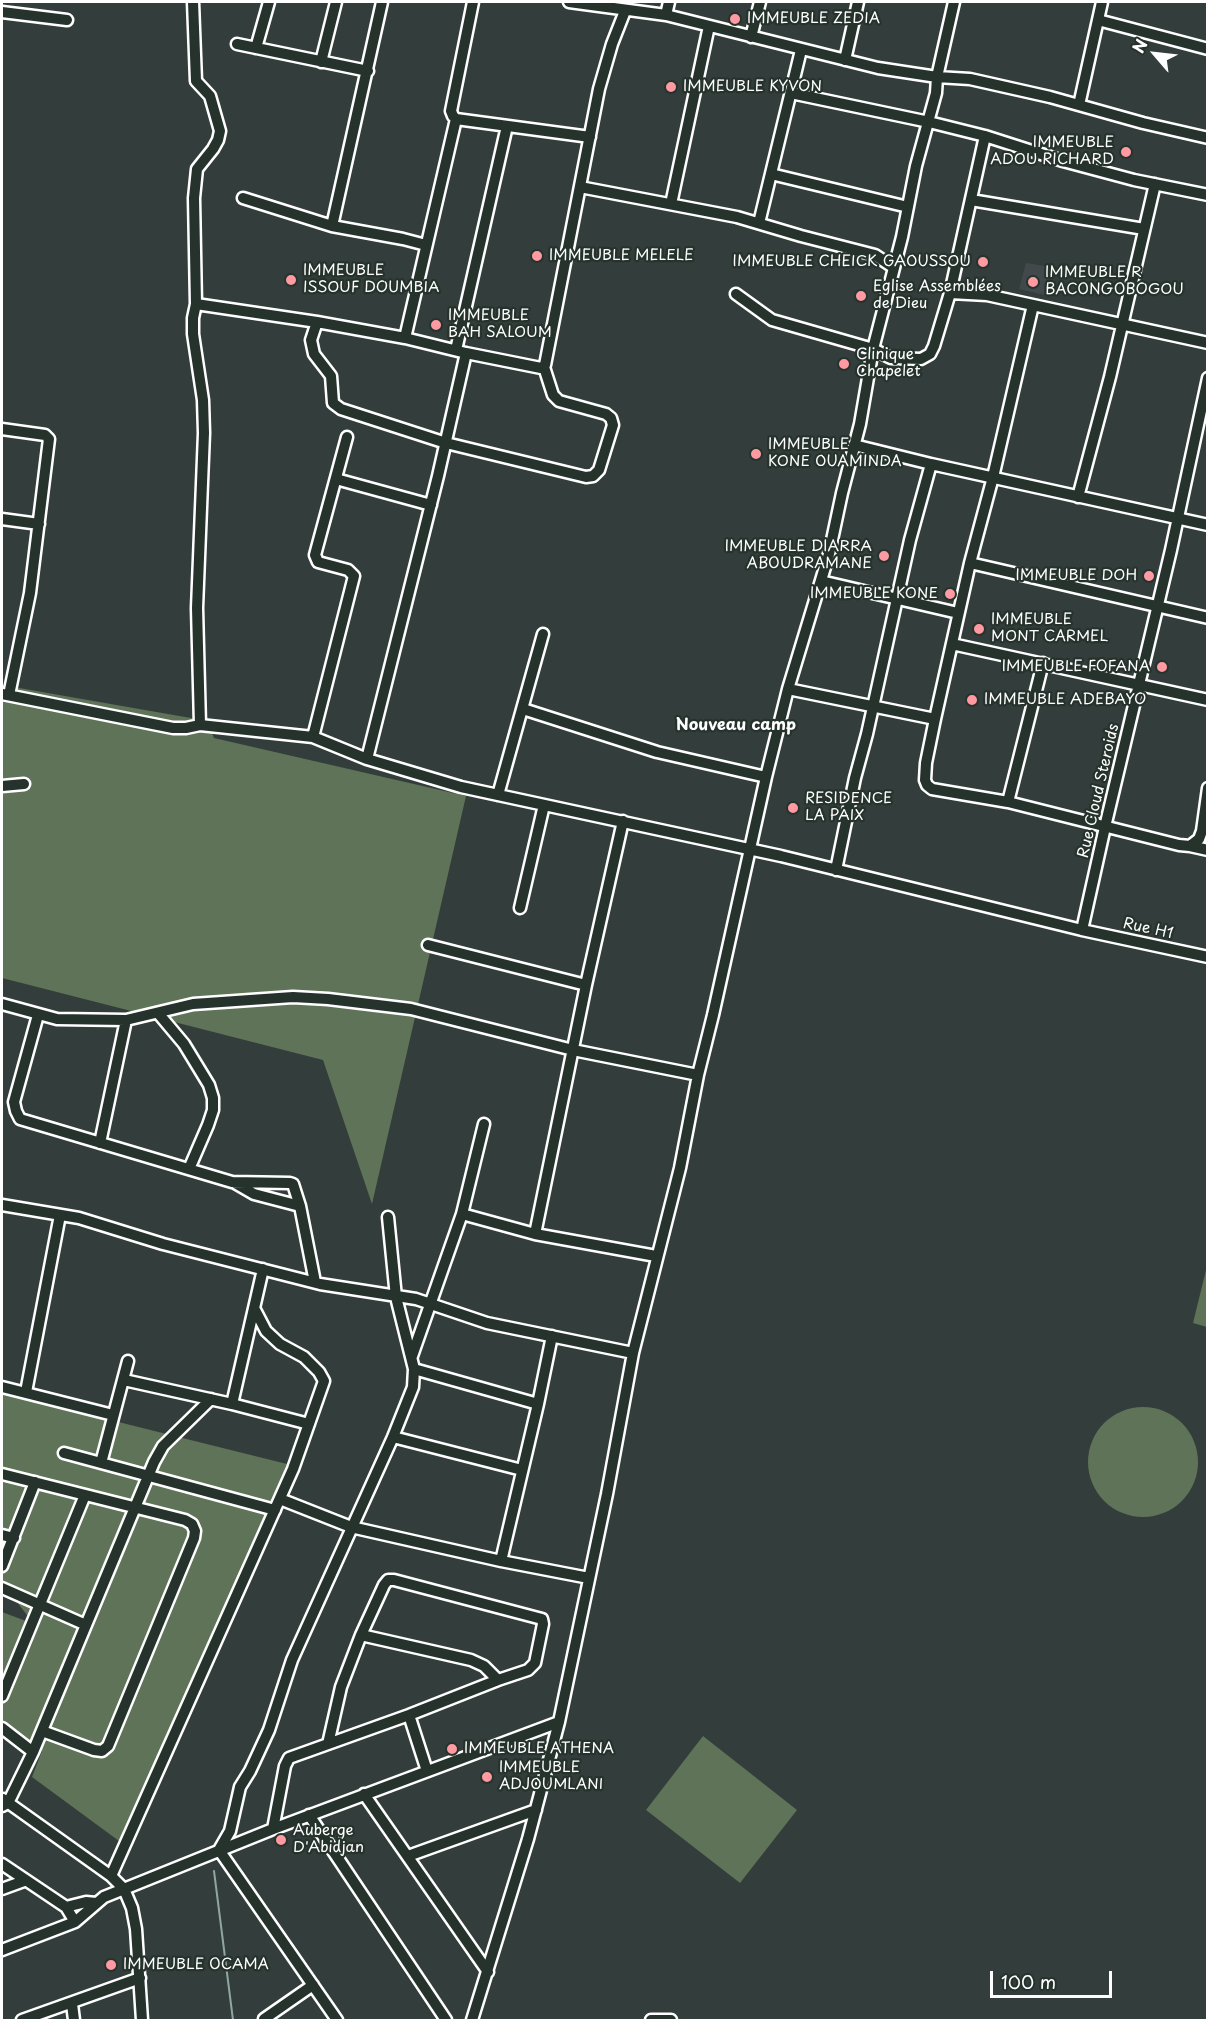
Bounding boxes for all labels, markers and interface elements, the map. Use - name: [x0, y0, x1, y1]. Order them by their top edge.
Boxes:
- place label: IMMEUBLE ZEDIA: [747, 10, 880, 28]
- marker: IMMEUBLE ZEDIA: [728, 12, 742, 26]
- north arrow: [1125, 24, 1185, 84]
- text: N: [1126, 34, 1153, 57]
- place label: IMMEUBLE KYVON: [683, 78, 822, 96]
- marker: IMMEUBLE KYVON: [664, 80, 678, 94]
- place label: IMMEUBLE ADOU RICHARD: [990, 134, 1114, 169]
- marker: IMMEUBLE ADOU RICHARD: [1119, 145, 1133, 159]
- place label: IMMEUBLE MELELE: [549, 247, 694, 265]
- marker: IMMEUBLE MELELE: [530, 249, 544, 263]
- place label: IMMEUBLE CHEICK GAOUSSOU: [733, 253, 971, 271]
- marker: IMMEUBLE CHEICK GAOUSSOU: [976, 255, 990, 269]
- place label: IMMEUBLE ISSOUF DOUMBIA: [303, 262, 440, 297]
- place label: IMMEUBLE R BACONGOBOGOU: [1045, 264, 1184, 299]
- marker: IMMEUBLE ISSOUF DOUMBIA: [284, 273, 298, 287]
- marker: IMMEUBLE R BACONGOBOGOU: [1026, 275, 1040, 289]
- place label: Eglise Assemblées de Dieu: [873, 278, 1001, 313]
- marker: Eglise Assemblées de Dieu: [854, 289, 868, 303]
- place label: IMMEUBLE BAH SALOUM: [448, 307, 552, 342]
- marker: IMMEUBLE BAH SALOUM: [429, 318, 443, 332]
- place label: Clinique Chapelet: [856, 346, 921, 381]
- marker: Clinique Chapelet: [837, 357, 851, 371]
- place label: IMMEUBLE KONE OUAMINDA: [768, 436, 902, 471]
- marker: IMMEUBLE KONE OUAMINDA: [749, 447, 763, 461]
- place label: IMMEUBLE DIARRA ABOUDRAMANE: [725, 538, 872, 573]
- marker: IMMEUBLE DIARRA ABOUDRAMANE: [877, 549, 891, 563]
- place label: IMMEUBLE DOH: [1016, 567, 1137, 585]
- marker: IMMEUBLE DOH: [1142, 569, 1156, 583]
- place label: IMMEUBLE KONE: [810, 585, 938, 603]
- marker: IMMEUBLE KONE: [943, 587, 957, 601]
- place label: IMMEUBLE MONT CARMEL: [991, 611, 1108, 646]
- marker: IMMEUBLE MONT CARMEL: [972, 622, 986, 636]
- place label: IMMEUBLE FOFANA: [1002, 658, 1150, 676]
- marker: IMMEUBLE FOFANA: [1155, 660, 1169, 674]
- place label: IMMEUBLE ADEBAYO: [984, 691, 1146, 709]
- marker: IMMEUBLE ADEBAYO: [965, 693, 979, 707]
- district label: Nouveau camp: [676, 716, 796, 736]
- street label: Rue Cloud Steroids: [1075, 722, 1123, 860]
- place label: RESIDENCE LA PAIX: [805, 790, 892, 825]
- marker: RESIDENCE LA PAIX: [786, 801, 800, 815]
- street label: Rue H1: [1121, 915, 1175, 943]
- place label: IMMEUBLE ATHENA: [464, 1740, 614, 1758]
- marker: IMMEUBLE ATHENA: [445, 1742, 459, 1756]
- place label: IMMEUBLE ADJOUMLANI: [499, 1759, 603, 1794]
- marker: IMMEUBLE ADJOUMLANI: [480, 1770, 494, 1784]
- place label: Auberge D'Abidjan: [293, 1822, 364, 1857]
- marker: Auberge D'Abidjan: [274, 1833, 288, 1847]
- place label: IMMEUBLE OCAMA: [123, 1956, 269, 1974]
- marker: IMMEUBLE OCAMA: [104, 1958, 118, 1972]
- scale bar: [993, 1959, 1114, 1997]
- text: 100 m: [1001, 1968, 1056, 1995]

